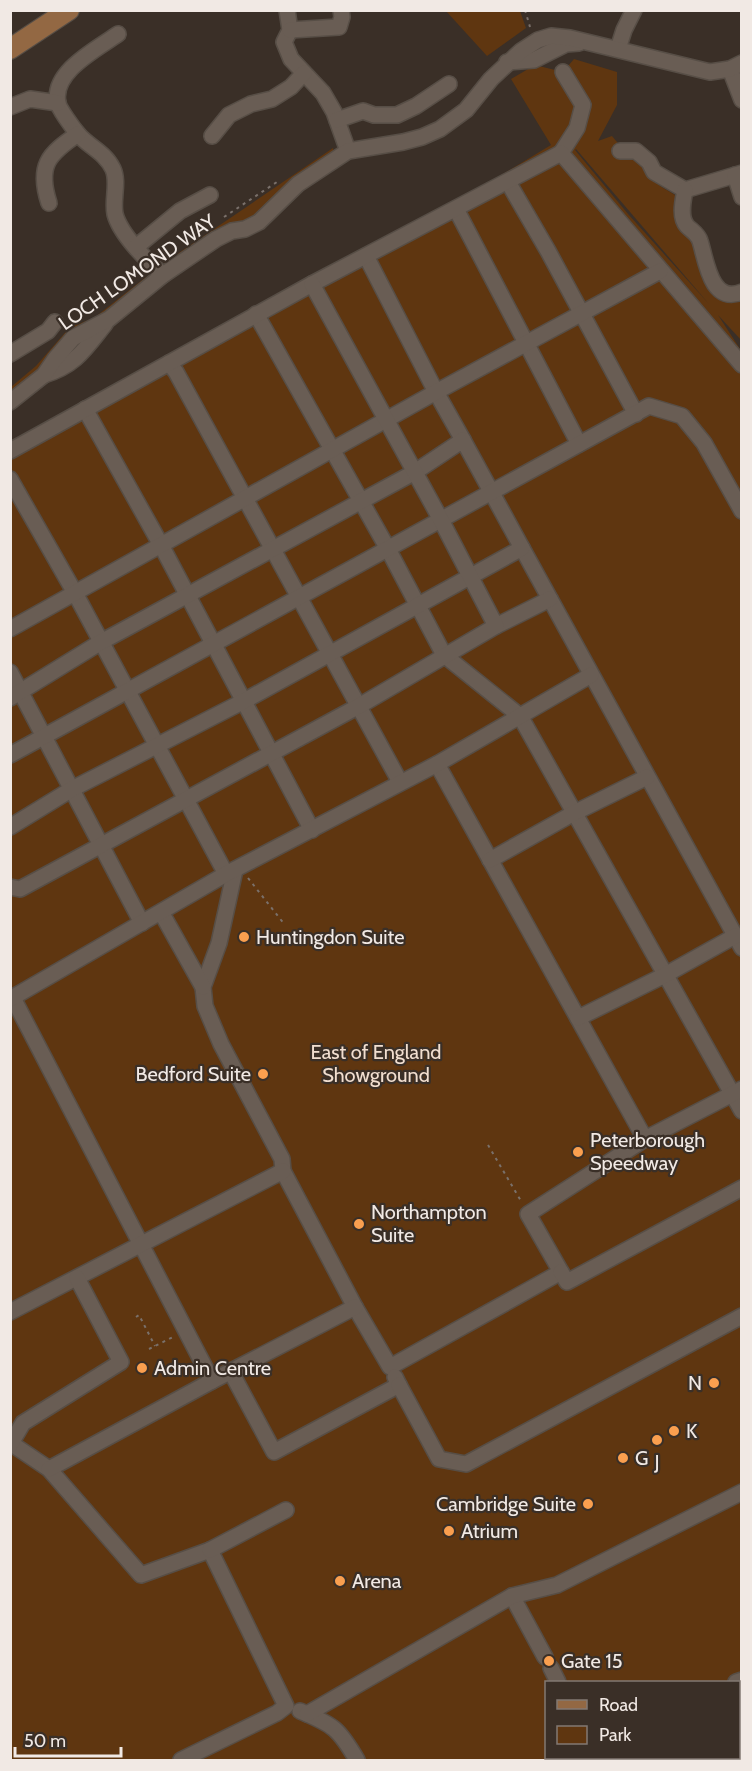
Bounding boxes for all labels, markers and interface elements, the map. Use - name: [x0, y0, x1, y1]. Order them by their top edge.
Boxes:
- street label: LOCH LOMOND WAY: [54, 208, 221, 335]
- place label: Huntingdon Suite: [256, 925, 404, 949]
- marker: Huntingdon Suite: [237, 930, 251, 944]
- park label: East of England Showground: [311, 1040, 441, 1087]
- place label: Bedford Suite: [135, 1062, 251, 1086]
- marker: Bedford Suite: [256, 1067, 270, 1081]
- place label: Peterborough Speedway: [590, 1128, 705, 1175]
- marker: Peterborough Speedway: [571, 1145, 585, 1159]
- place label: Northampton Suite: [371, 1200, 487, 1247]
- marker: Northampton Suite: [352, 1217, 366, 1231]
- place label: Admin Centre: [154, 1356, 271, 1380]
- marker: Admin Centre: [135, 1361, 149, 1375]
- place label: N: [688, 1371, 702, 1395]
- marker: N: [707, 1376, 721, 1390]
- place label: K: [686, 1419, 698, 1443]
- marker: K: [667, 1424, 681, 1438]
- marker: J: [650, 1433, 664, 1447]
- place label: G: [635, 1446, 648, 1470]
- place label: J: [653, 1450, 660, 1474]
- marker: G: [616, 1451, 630, 1465]
- place label: Cambridge Suite: [436, 1492, 576, 1516]
- marker: Cambridge Suite: [581, 1497, 595, 1511]
- place label: Atrium: [461, 1519, 518, 1543]
- marker: Atrium: [442, 1524, 456, 1538]
- place label: Arena: [352, 1569, 402, 1593]
- marker: Arena: [333, 1574, 347, 1588]
- place label: Gate 15: [561, 1649, 623, 1673]
- marker: Gate 15: [542, 1654, 556, 1668]
- legend: [545, 1681, 740, 1759]
- text: Road: [599, 1694, 638, 1716]
- scale bar: [15, 1720, 122, 1758]
- text: Park: [599, 1724, 632, 1746]
- text: 50 m: [24, 1730, 66, 1752]

